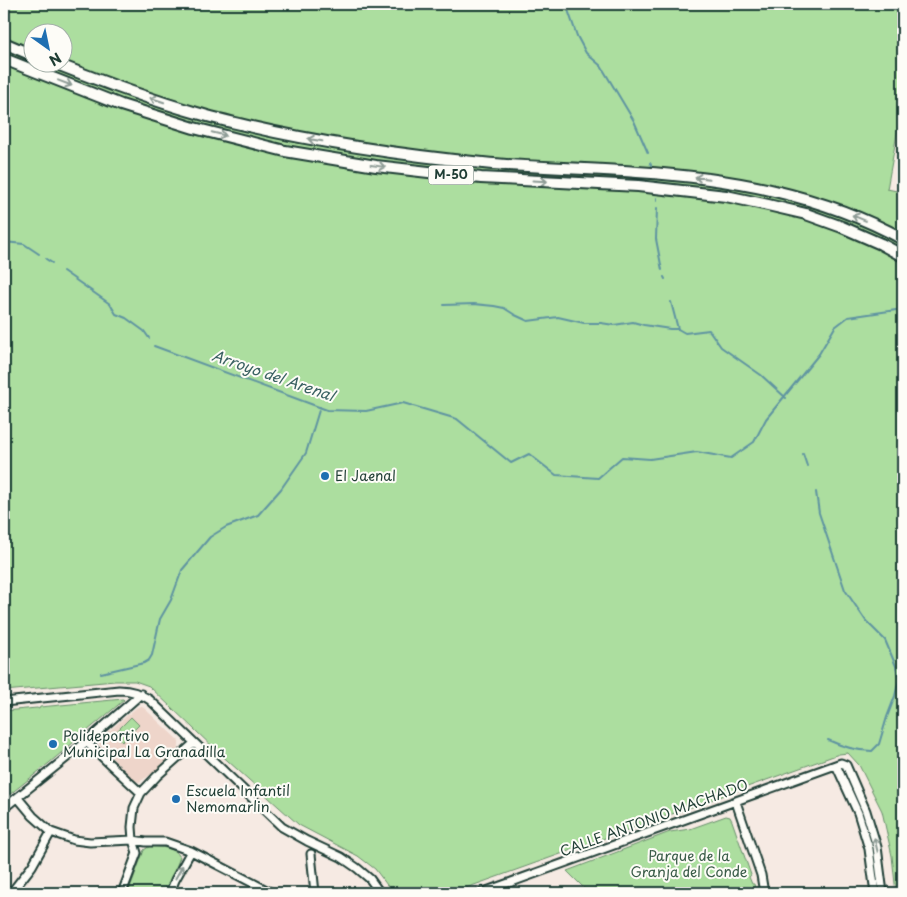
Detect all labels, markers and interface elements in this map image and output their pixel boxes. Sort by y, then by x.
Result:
north arrow [22,22,72,72]
text: N [45,47,66,71]
one-way arrow [57,79,72,89]
one-way arrow [150,95,166,105]
one-way arrow [211,130,227,140]
one-way arrow [307,134,323,144]
one-way arrow [370,162,386,172]
road number: M-50 [428,166,474,184]
one-way arrow [695,173,711,183]
one-way arrow [532,177,548,186]
one-way arrow [852,213,867,223]
water label: Arroyo del Arenal [209,343,340,407]
place label: El Jaenal [335,465,396,486]
marker: El Jaenal [319,470,331,482]
place label: Polideportivo Municipal La Granadilla [63,725,226,762]
marker: Polideportivo Municipal La Granadilla [47,738,59,750]
street label: CALLE ANTONIO MACHADO [557,774,751,861]
place label: Escuela Infantil Nemomarlin [186,780,290,817]
marker: Escuela Infantil Nemomarlin [170,793,182,805]
one-way arrow [871,838,880,854]
park label: Parque de la Granja del Conde [631,845,748,882]
one-way arrow [175,865,185,879]

